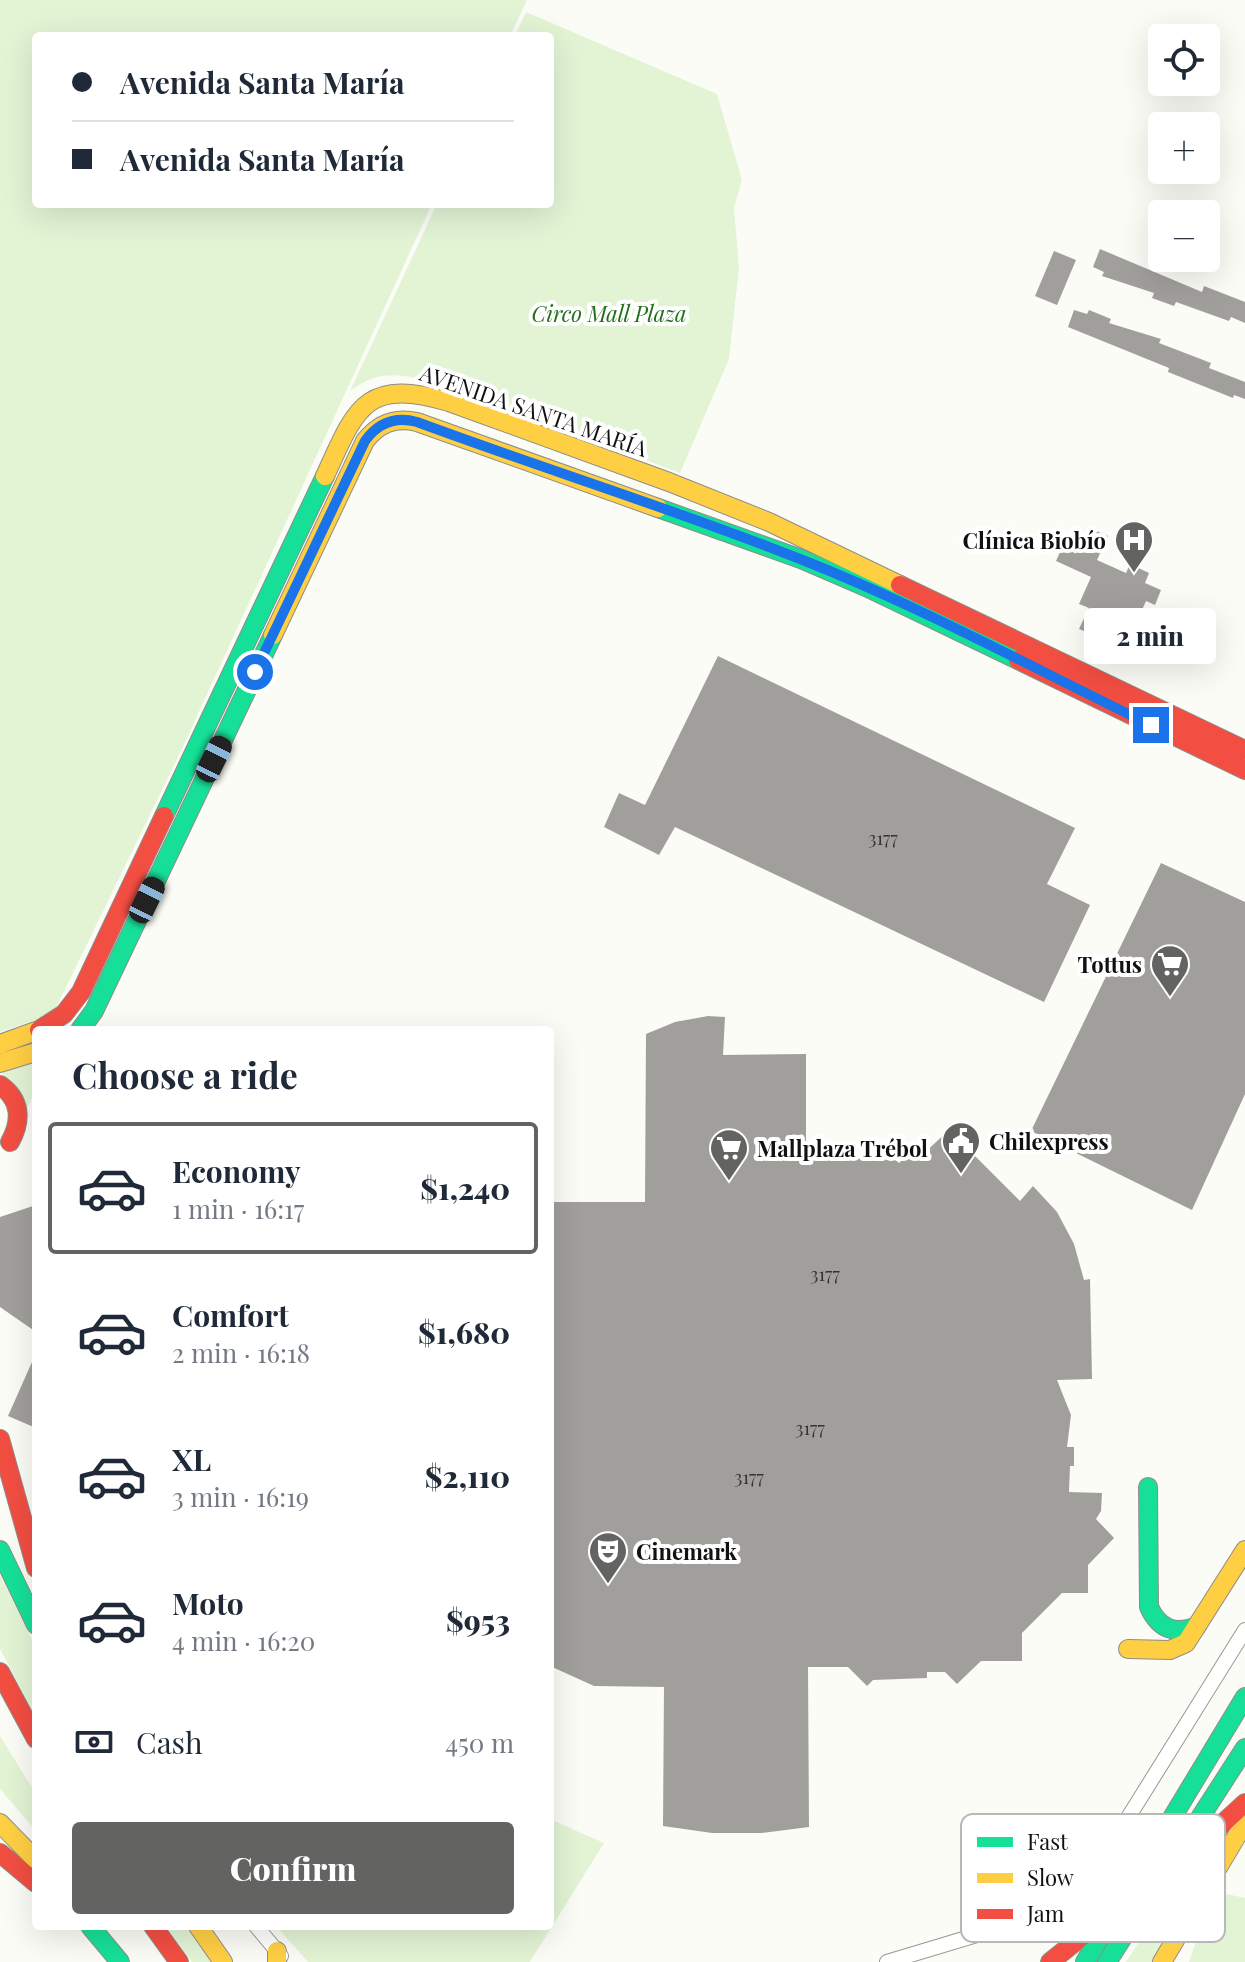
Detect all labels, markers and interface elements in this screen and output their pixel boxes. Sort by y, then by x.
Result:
map controls [1148,24,1220,272]
button: locate [1148,24,1220,96]
text: Avenida Santa María [120,62,405,102]
button: + [1148,112,1220,184]
text: Avenida Santa María [120,139,405,179]
button: − [1148,200,1220,272]
park label: Circo Mall Plaza [532,298,686,328]
street label: AVENIDA SANTA MARÍA [415,357,652,463]
hospital icon: Clínica Biobío [1113,519,1155,574]
place label: Clínica Biobío [963,525,1106,555]
callout: 2 min [1085,609,1217,665]
text: 2 min [1116,618,1184,653]
route start [237,654,273,690]
route end [1133,707,1169,743]
car [193,732,235,786]
house number: 3177 [868,826,898,850]
car [126,873,168,927]
supermarket icon: Tottus [1149,943,1191,998]
place label: Tottus [1077,949,1142,979]
text: Choose a ride [72,1050,298,1098]
public building icon: Chilexpress [940,1120,982,1175]
place label: Chilexpress [989,1126,1109,1156]
supermarket icon: Mallplaza Trébol [708,1127,750,1182]
place label: Mallplaza Trébol [757,1133,928,1163]
text: Economy [172,1151,301,1191]
icon: car [76,1152,148,1224]
text: $1,240 [420,1168,510,1208]
text: 1 min · 16:17 [172,1191,304,1226]
house number: 3177 [810,1262,840,1286]
text: Comfort [172,1295,289,1335]
icon: car [76,1296,148,1368]
text: $1,680 [418,1312,510,1352]
text: 2 min · 16:18 [172,1335,310,1370]
house number: 3177 [795,1416,825,1440]
text: XL [172,1439,211,1479]
icon: car [76,1440,148,1512]
text: $2,110 [425,1456,510,1496]
house number: 3177 [734,1465,764,1489]
text: 3 min · 16:19 [172,1479,309,1514]
theatre icon: Cinemark [587,1530,629,1585]
place label: Cinemark [636,1536,737,1566]
text: Moto [172,1583,244,1623]
icon: car [76,1584,148,1656]
text: $953 [446,1600,510,1640]
text: 4 min · 16:20 [172,1623,315,1658]
icon: cash [72,1720,116,1764]
text: Cash [136,1722,203,1762]
text: 450 m [445,1725,514,1760]
legend [961,1814,1225,1942]
button: Confirm [72,1822,514,1914]
text: Fast [1027,1826,1069,1856]
text: Slow [1027,1862,1074,1892]
text: Jam [1026,1898,1065,1928]

